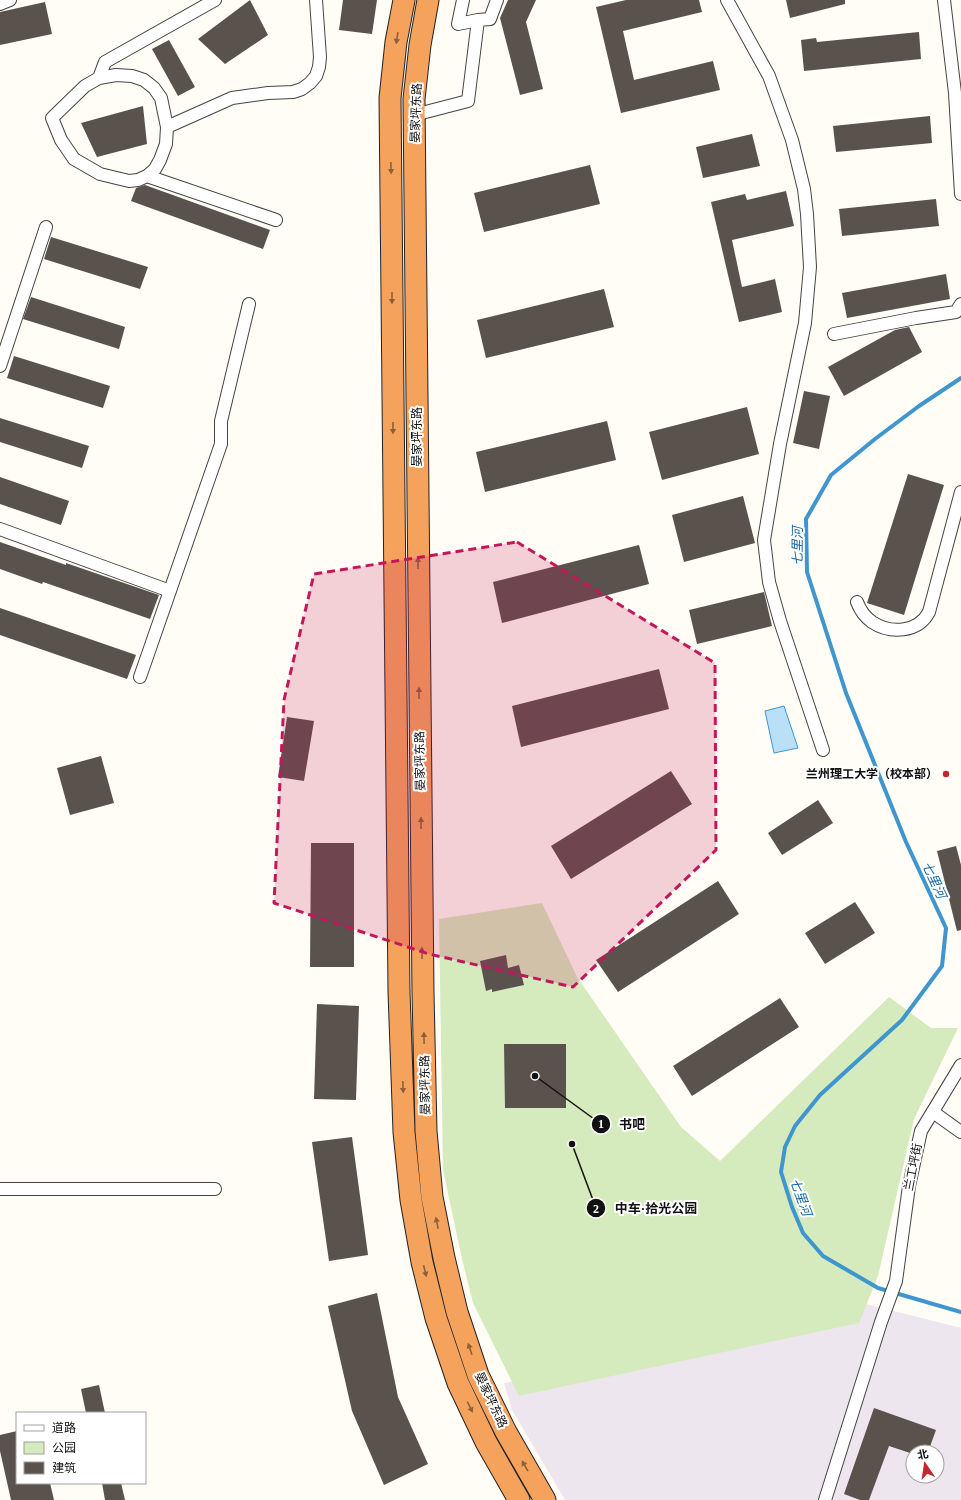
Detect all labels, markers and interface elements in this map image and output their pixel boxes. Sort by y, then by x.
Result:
one-way arrow [394,32,400,45]
street label: 晏家坪东路 [408,83,424,143]
one-way arrow [388,162,394,175]
one-way arrow [389,292,395,305]
street label: 晏家坪东路 [410,407,424,467]
one-way arrow [390,422,396,435]
water label: 七里河 [790,524,805,566]
one-way arrow [415,556,421,569]
one-way arrow [416,686,422,699]
street label: 晏家坪东路 [412,731,428,791]
place label: 兰州理工大学（校本部） [806,767,938,781]
marker: 兰州理工大学（校本部） [941,769,951,779]
one-way arrow [418,816,424,829]
water label: 七里河 [919,859,950,904]
one-way arrow [419,946,425,959]
one-way arrow [421,1031,427,1044]
street label: 晏家坪东路 [417,1055,433,1115]
one-way arrow [399,1081,406,1093]
callout: 书吧 [591,1112,653,1137]
text: 1 [598,1117,604,1131]
text: 书吧 [619,1117,645,1132]
street label: 兰工坪街 [902,1142,924,1192]
water label: 七里河 [787,1176,816,1221]
callout: 中车·拾光公园 [586,1196,705,1221]
text: 中车·拾光公园 [615,1201,697,1216]
text: 2 [593,1202,599,1216]
one-way arrow [434,1217,440,1229]
one-way arrow [422,1265,428,1277]
one-way arrow [466,1343,472,1355]
street label: 晏家坪东路 [472,1370,510,1430]
one-way arrow [466,1402,473,1413]
legend [16,1412,146,1484]
text: 道路 [52,1421,76,1435]
text: 公园 [52,1441,76,1455]
north arrow [905,1444,945,1484]
text: 北 [916,1447,929,1461]
one-way arrow [522,1460,529,1472]
text: 建筑 [52,1461,76,1475]

